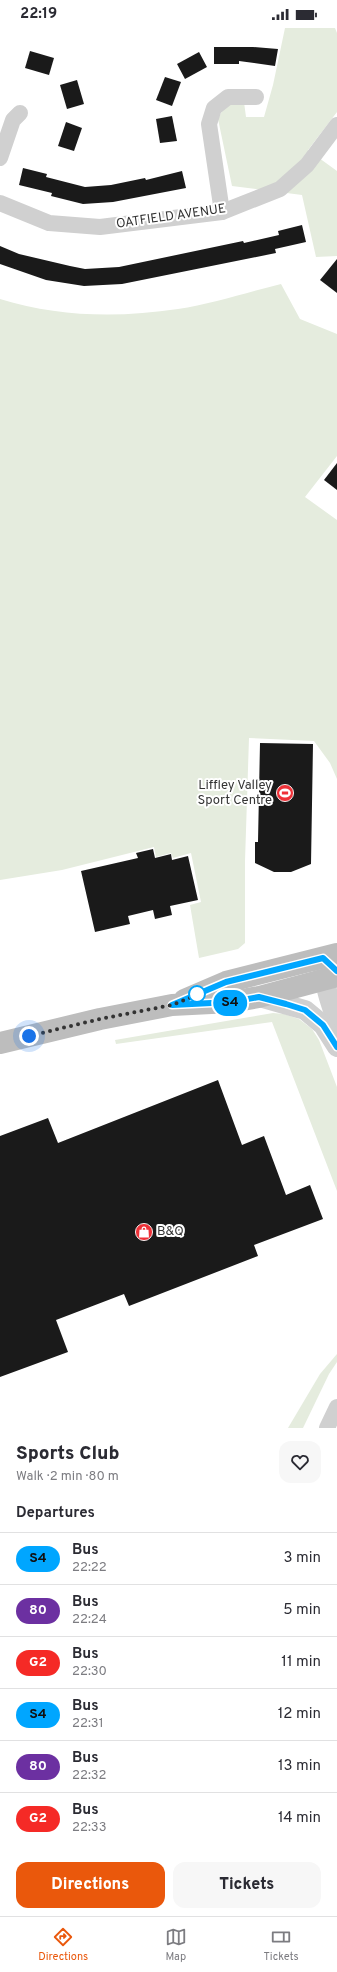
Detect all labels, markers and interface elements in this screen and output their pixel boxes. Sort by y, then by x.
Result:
text: 22:19 [20,5,57,24]
street label: OATFIELD AVENUE [115,201,227,233]
place label: Liffley Valley Sport Centre [197,778,272,809]
sports icon: Liffley Valley Sport Centre [275,783,295,803]
unlabelled marker [188,985,206,1003]
line badge: S4 [212,990,248,1016]
text: S4 [221,994,239,1011]
your location [19,1026,39,1046]
shop icon: B&Q [134,1222,154,1242]
place label: B&Q [157,1224,184,1240]
button: heart [279,1441,321,1483]
text: Sports Club [16,1442,120,1466]
text: Walk · 2 min · 80 m [16,1469,119,1485]
text: Departures [16,1504,95,1523]
text: Bus [72,1541,99,1560]
text: 3 min [283,1549,321,1568]
text: S4 [29,1550,47,1567]
text: 22:22 [72,1560,107,1576]
text: Bus [72,1593,99,1612]
text: 5 min [283,1601,321,1620]
text: 80 [29,1602,47,1619]
text: 22:24 [72,1612,107,1628]
text: Bus [72,1645,99,1664]
text: 11 min [281,1653,321,1672]
text: G2 [29,1654,47,1671]
text: 22:30 [72,1664,107,1680]
text: Bus [72,1697,99,1716]
text: 12 min [278,1705,321,1724]
text: S4 [29,1706,47,1723]
text: 22:31 [72,1716,104,1732]
text: Bus [72,1749,99,1768]
text: 13 min [278,1757,321,1776]
text: 80 [29,1758,47,1775]
text: 22:32 [72,1768,106,1784]
text: Bus [72,1801,99,1820]
text: 14 min [278,1809,321,1828]
text: G2 [29,1810,47,1827]
text: 22:33 [72,1820,107,1836]
button: Directions [16,1862,165,1908]
button: Tickets [173,1862,321,1908]
tab: Directions [38,1926,88,1964]
tab: Map [165,1926,187,1964]
tab: Tickets [263,1926,299,1964]

